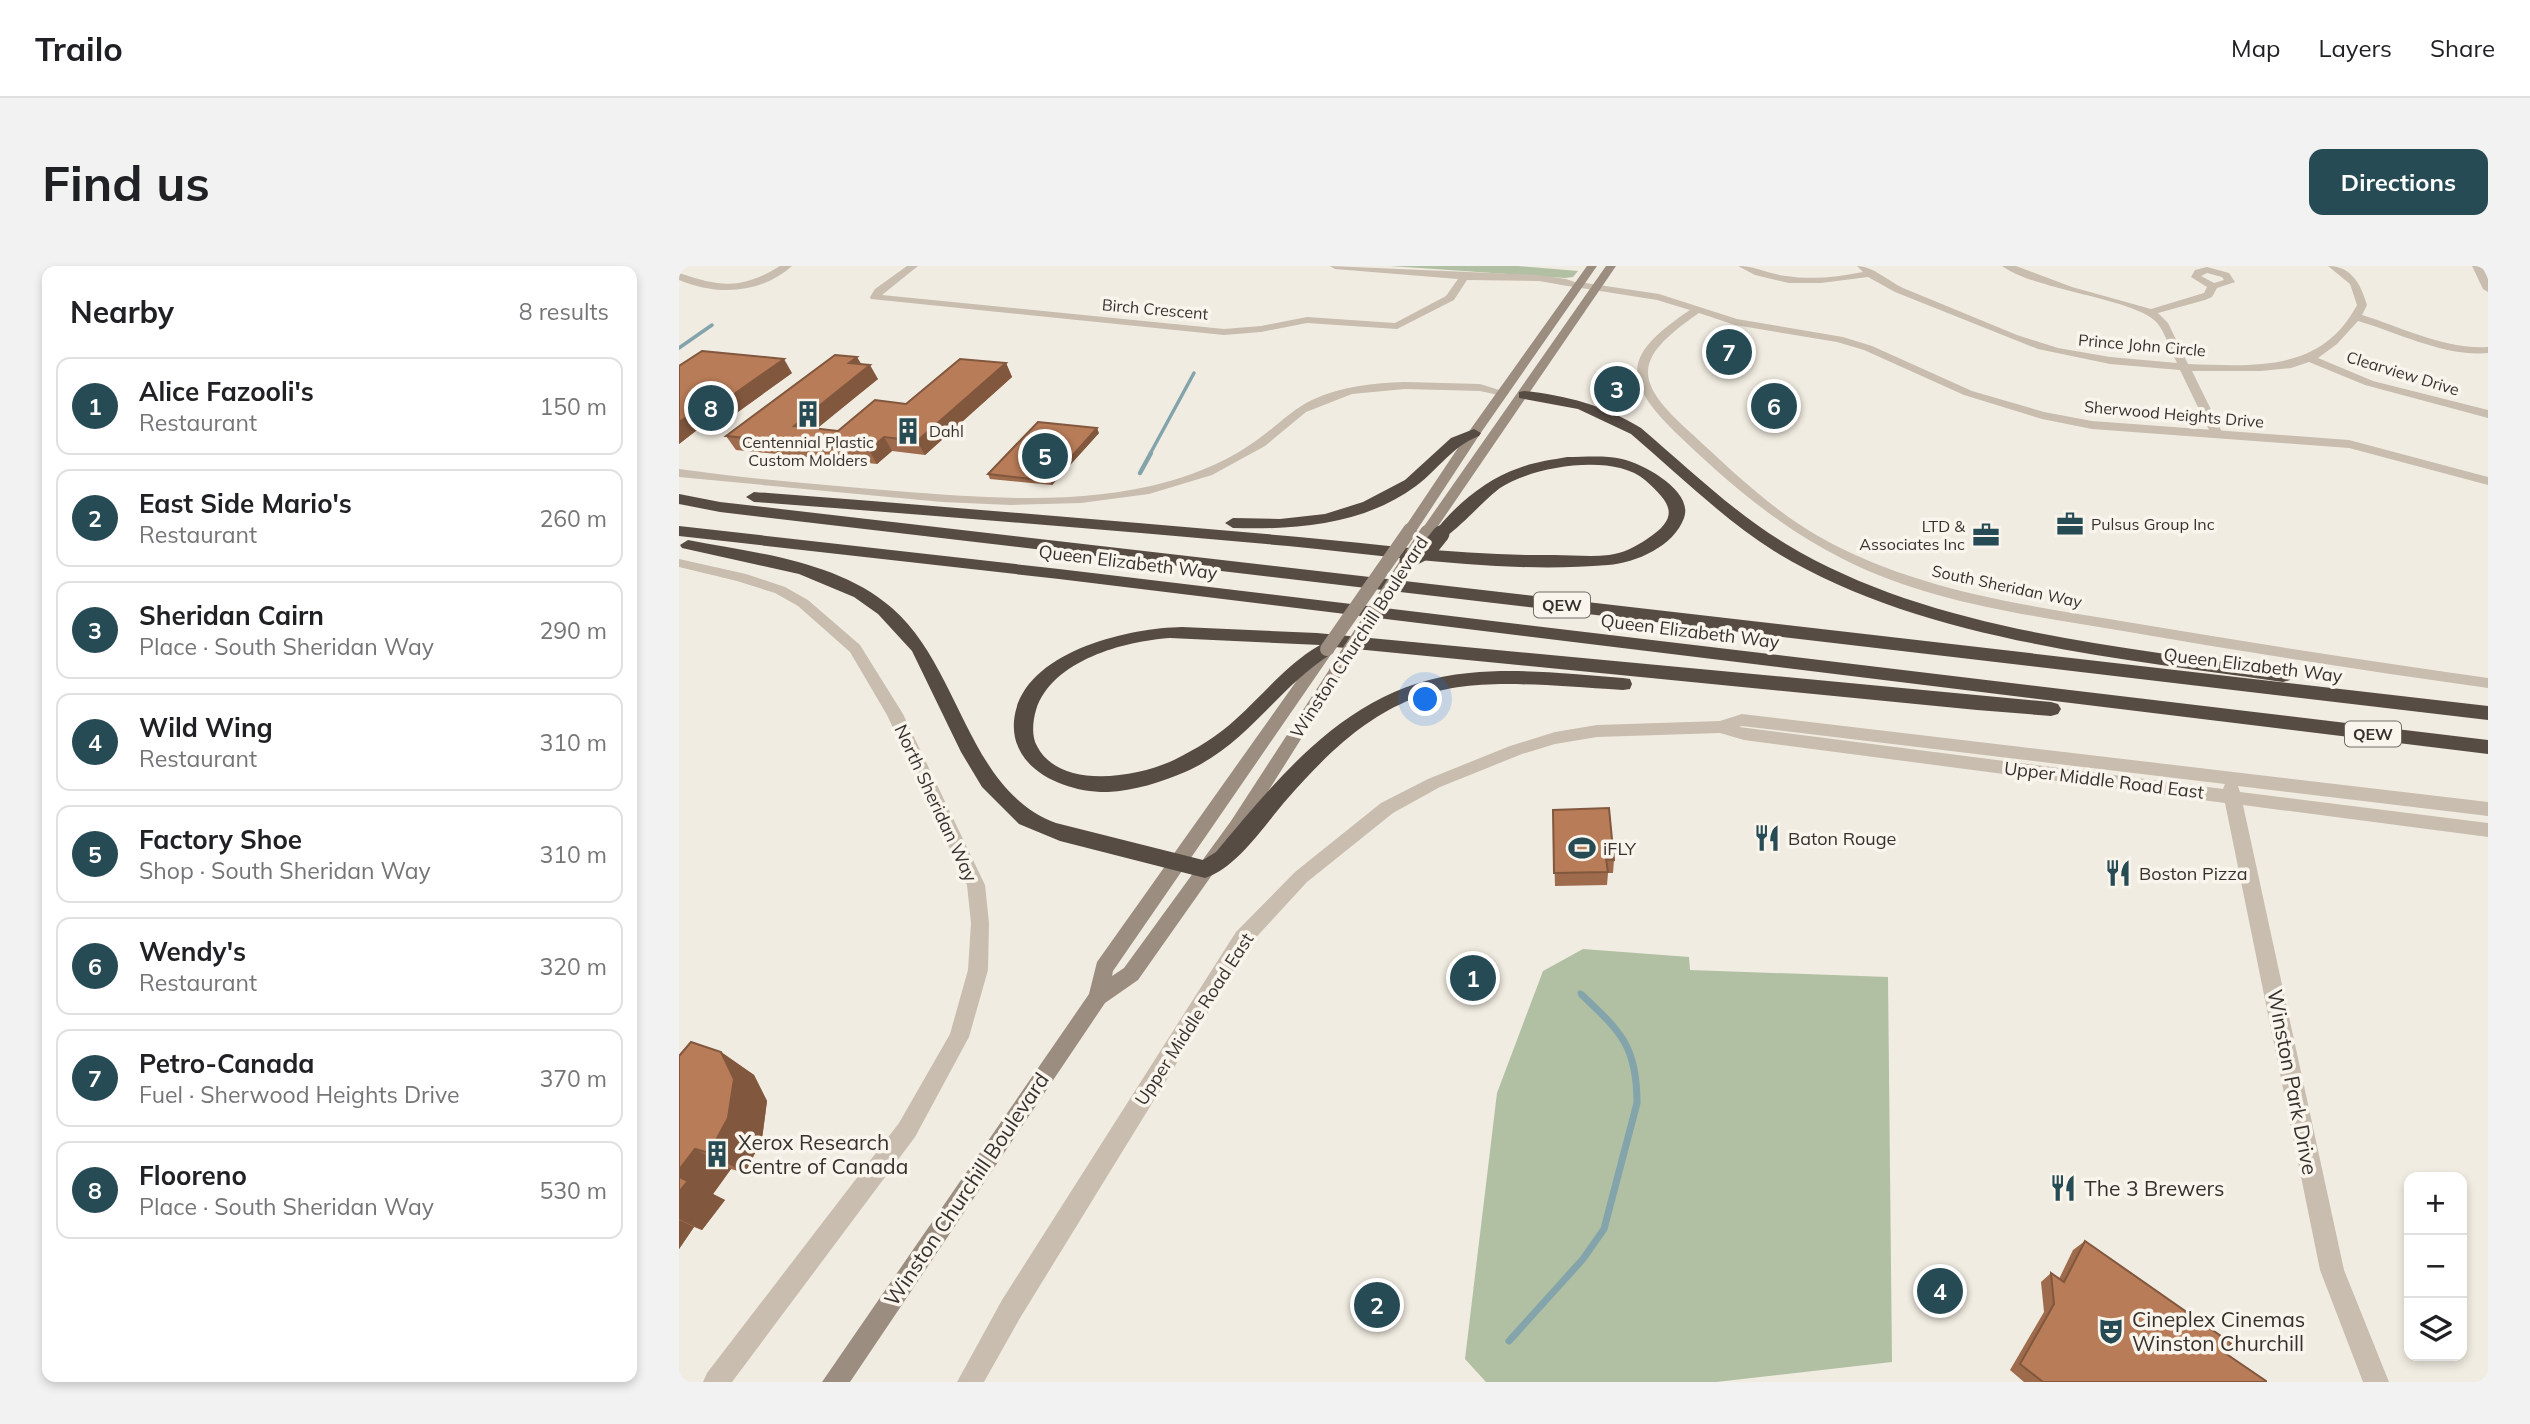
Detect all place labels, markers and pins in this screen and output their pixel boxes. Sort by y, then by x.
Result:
pin: 7 [1706,326,1752,378]
pin: 3 [1594,363,1640,415]
pin: 6 [1751,380,1797,432]
pin: 8 [688,382,734,434]
building icon: Centennial Plastic Custom Molders [793,399,823,429]
building icon: Dahl [893,416,923,446]
place label: Dahl [929,421,964,441]
pin: 5 [1022,430,1068,482]
place label: Centennial Plastic Custom Molders [742,432,874,470]
office icon: Pulsus Group Inc [2055,509,2085,539]
place label: Pulsus Group Inc [2091,514,2215,534]
place label: LTD & Associates Inc [1859,516,1965,554]
office icon: LTD & Associates Inc [1971,520,2001,550]
restaurant icon: Baton Rouge [1752,823,1782,853]
place label: Baton Rouge [1788,827,1896,850]
sports icon: iFLY [1567,833,1597,863]
place label: iFLY [1603,837,1637,860]
restaurant icon: Boston Pizza [2103,858,2133,888]
place label: Boston Pizza [2139,862,2248,885]
pin: 1 [1450,952,1496,1004]
place label: Xerox Research Centre of Canada [738,1129,908,1179]
building icon: Xerox Research Centre of Canada [702,1139,732,1169]
restaurant icon: The 3 Brewers [2048,1173,2078,1203]
place label: The 3 Brewers [2084,1175,2225,1201]
pin: 4 [1917,1265,1963,1317]
pin: 2 [1354,1279,1400,1331]
place label: Cineplex Cinemas Winston Churchill [2132,1306,2305,1356]
theatre icon: Cineplex Cinemas Winston Churchill [2096,1316,2126,1346]

